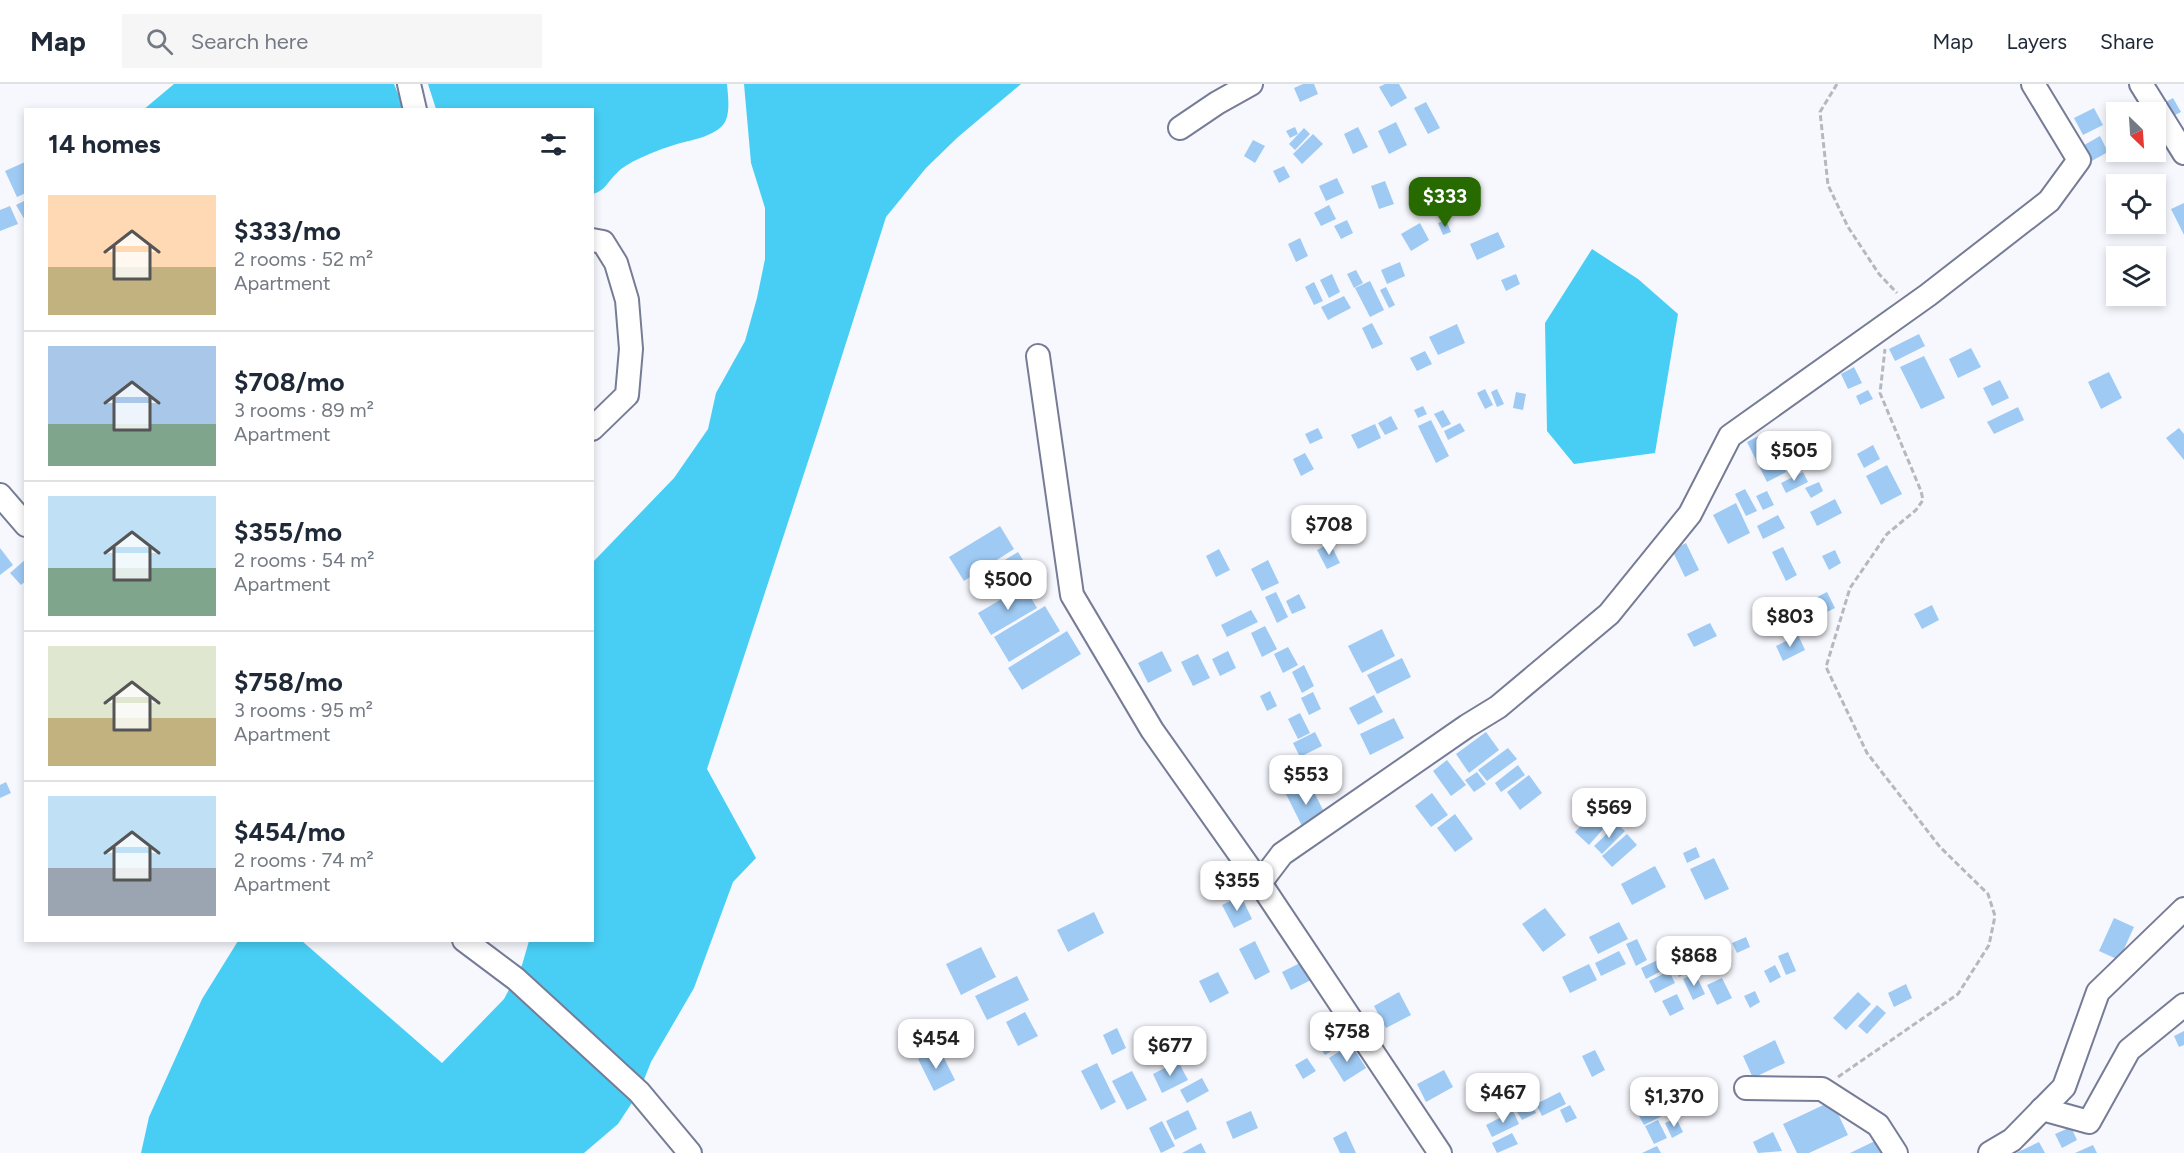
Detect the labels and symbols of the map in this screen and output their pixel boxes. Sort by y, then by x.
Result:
north arrow [2106,102,2166,162]
pin: $333 [1409,177,1481,228]
pin: $505 [1758,431,1830,482]
pin: $708 [1293,505,1365,556]
pin: $500 [972,560,1044,611]
pin: $803 [1754,597,1826,648]
pin: $553 [1270,755,1342,806]
pin: $569 [1573,788,1645,839]
pin: $355 [1201,861,1273,912]
pin: $868 [1658,936,1730,987]
pin: $758 [1311,1012,1383,1063]
pin: $454 [900,1019,972,1070]
pin: $677 [1134,1026,1206,1077]
pin: $467 [1467,1073,1539,1124]
pin: $1,370 [1625,1077,1723,1128]

